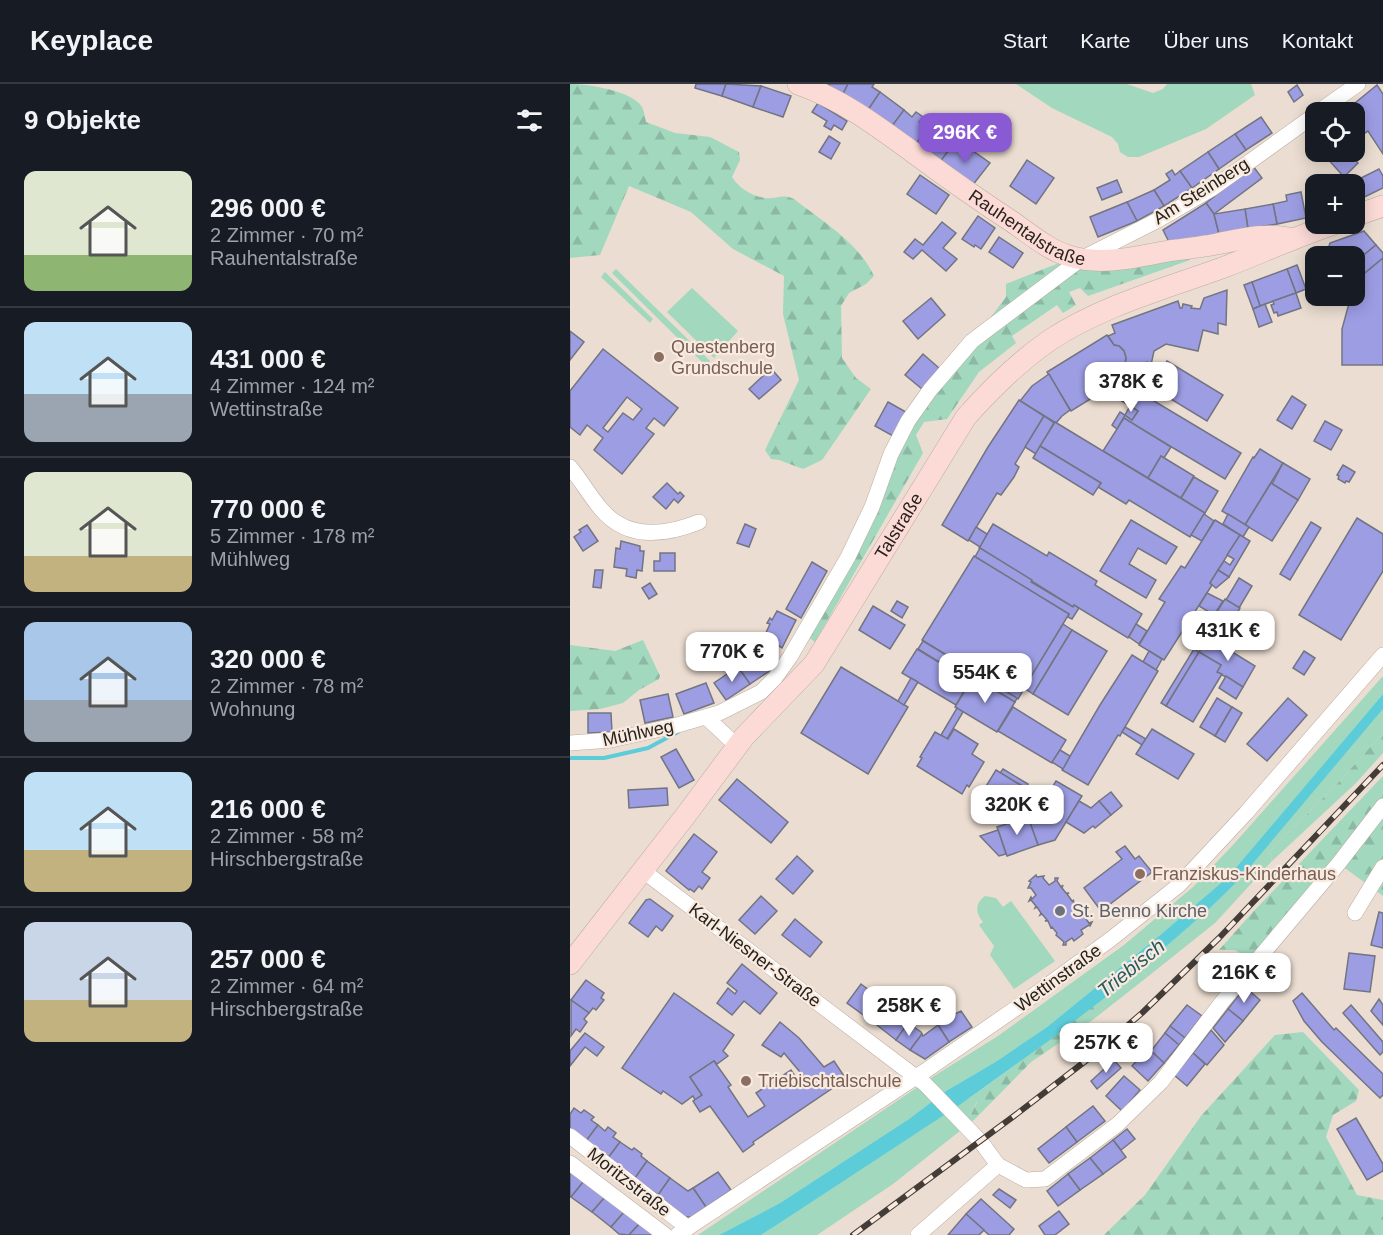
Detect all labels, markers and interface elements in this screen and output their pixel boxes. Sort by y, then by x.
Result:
text: Keyplace [30,25,153,56]
text: Start [1003,29,1047,52]
text: Karte [1080,29,1131,52]
text: Über uns [1164,29,1249,52]
text: Kontakt [1282,29,1353,52]
map controls [1305,102,1365,306]
button: locate [1305,102,1365,162]
icon: filters [513,104,546,137]
text: 9 Objekte [24,105,141,135]
pin: 296K € [916,113,1014,164]
text: 296K € [933,121,997,143]
street label: Am Steinberg [1149,154,1253,228]
button: + [1305,174,1365,234]
street label: Rauhentalstraße [965,186,1087,269]
text: 296 000 € [210,193,326,223]
icon: home [72,195,144,267]
text: 2 Zimmer · 70 m² [210,224,363,246]
button: − [1305,246,1365,306]
text: Rauhentalstraße [210,247,358,269]
place label: Questenberg Grundschule [671,337,775,378]
text: 431 000 € [210,344,326,374]
icon: home [72,346,144,418]
marker: Questenberg Grundschule [652,350,666,364]
pin: 378K € [1082,362,1180,413]
text: 378K € [1099,370,1163,392]
text: 4 Zimmer · 124 m² [210,375,374,397]
text: Wettinstraße [210,398,323,420]
street label: Talstraße [871,489,927,563]
text: 770 000 € [210,494,326,524]
icon: home [72,496,144,568]
text: 5 Zimmer · 178 m² [210,525,374,547]
text: Mühlweg [210,548,290,570]
pin: 431K € [1179,611,1277,662]
text: 431K € [1196,619,1260,641]
pin: 770K € [683,632,781,683]
text: 770K € [700,640,764,662]
text: 320 000 € [210,644,326,674]
icon: home [72,646,144,718]
pin: 554K € [936,653,1034,704]
text: 554K € [953,661,1017,683]
text: 2 Zimmer · 78 m² [210,675,363,697]
text: Wohnung [210,698,295,720]
street label: Mühlweg [601,716,675,750]
pin: 320K € [968,785,1066,836]
text: 320K € [985,793,1049,815]
text: 216 000 € [210,794,326,824]
icon: home [72,796,144,868]
text: 2 Zimmer · 58 m² [210,825,363,847]
text: Hirschbergstraße [210,848,363,870]
place label: Franziskus-Kinderhaus [1152,864,1336,884]
marker: Franziskus-Kinderhaus [1133,867,1147,881]
street label: Karl-Niesner-Straße [685,899,825,1011]
place label: St. Benno Kirche [1072,901,1207,921]
marker: St. Benno Kirche [1053,904,1067,918]
water label: Triebisch [1093,934,1169,1002]
street label: Wettinstraße [1011,940,1105,1016]
text: 257 000 € [210,944,326,974]
icon: home [72,946,144,1018]
pin: 216K € [1195,953,1293,1004]
text: 216K € [1212,961,1276,983]
text: 2 Zimmer · 64 m² [210,975,363,997]
pin: 258K € [860,986,958,1037]
text: 258K € [877,994,941,1016]
text: Hirschbergstraße [210,998,363,1020]
pin: 257K € [1057,1023,1155,1074]
text: 257K € [1074,1031,1138,1053]
place label: Triebischtalschule [758,1071,901,1091]
marker: Triebischtalschule [739,1074,753,1088]
street label: Moritzstraße [583,1143,675,1221]

